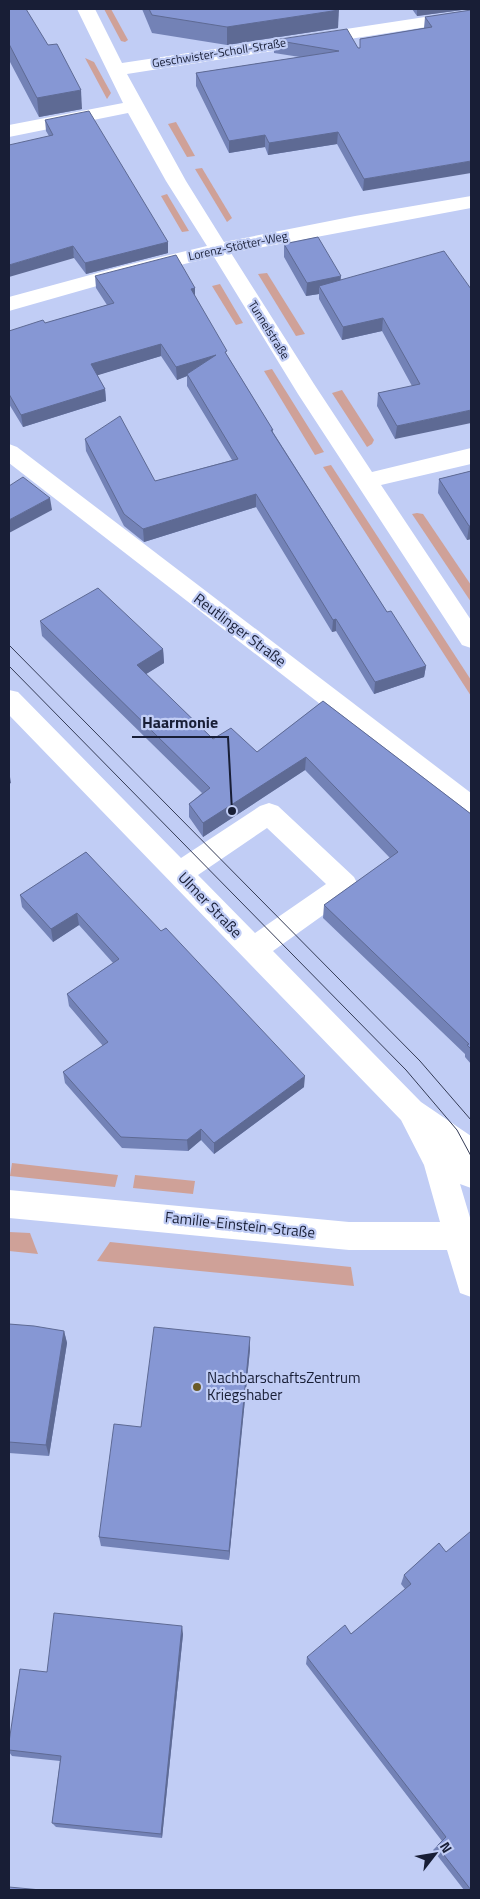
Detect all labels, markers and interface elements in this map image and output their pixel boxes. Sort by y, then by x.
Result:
street label: Geschwister-Scholl-Straße [151,33,287,72]
street label: Lorenz-Stötter-Weg [186,226,289,265]
street label: Tunnelstraße [244,297,295,363]
street label: Reutlinger Straße [189,587,291,672]
callout: Haarmonie [132,706,228,737]
text: Haarmonie [142,710,218,734]
street label: Ulmer Straße [173,866,248,943]
street label: Familie-Einstein-Straße [164,1205,316,1244]
place label: NachbarschaftsZentrum Kriegshaber [207,1366,361,1406]
marker: NachbarschaftsZentrum Kriegshaber [191,1381,203,1393]
north arrow [410,1829,460,1879]
text: N [435,1837,458,1857]

